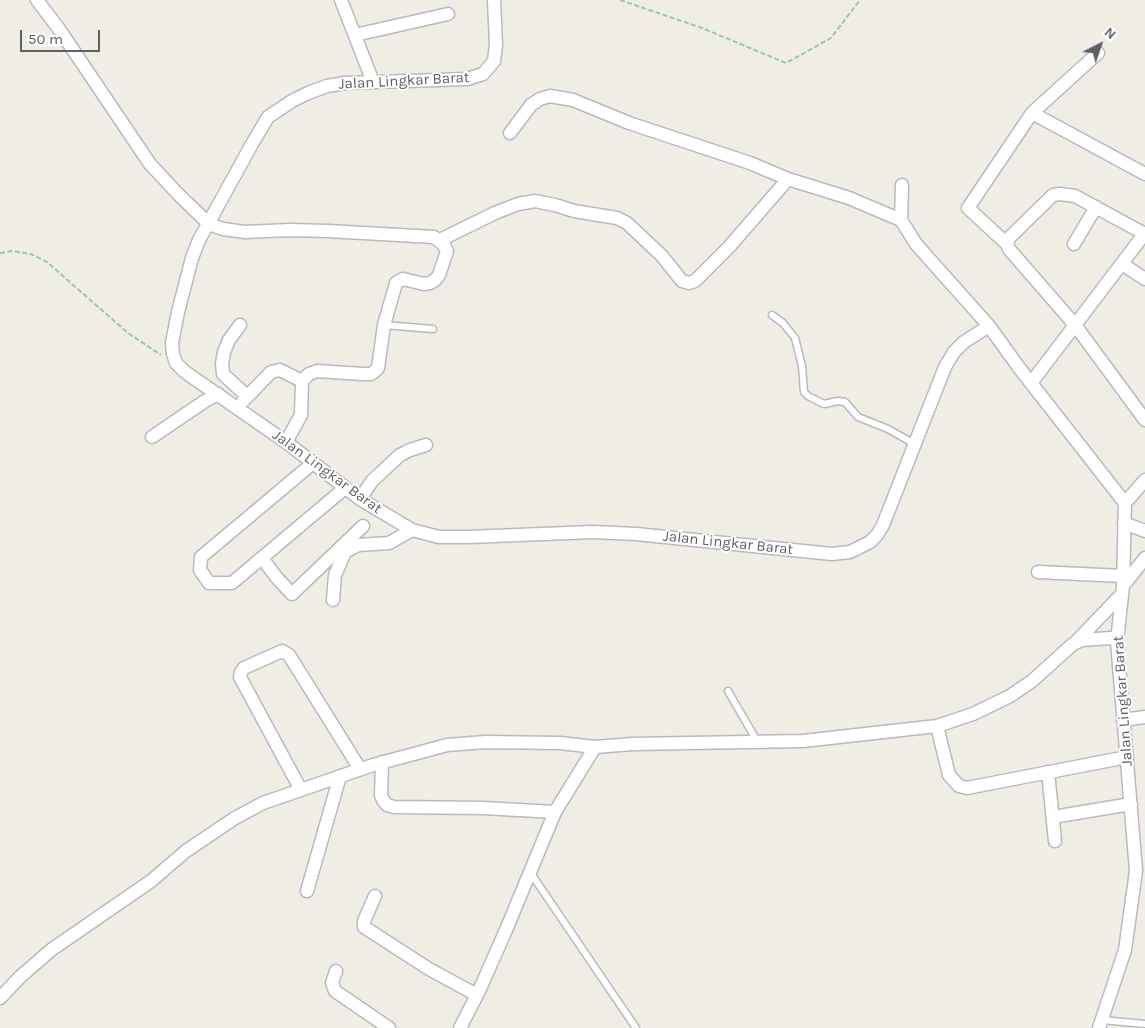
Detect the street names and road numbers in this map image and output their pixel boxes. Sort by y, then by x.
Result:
street label: Jalan Lingkar Barat [338,69,470,93]
street label: Jalan Lingkar Barat [269,426,385,518]
street label: Jalan Lingkar Barat [662,527,794,559]
street label: Jalan Lingkar Barat [1109,635,1137,767]

